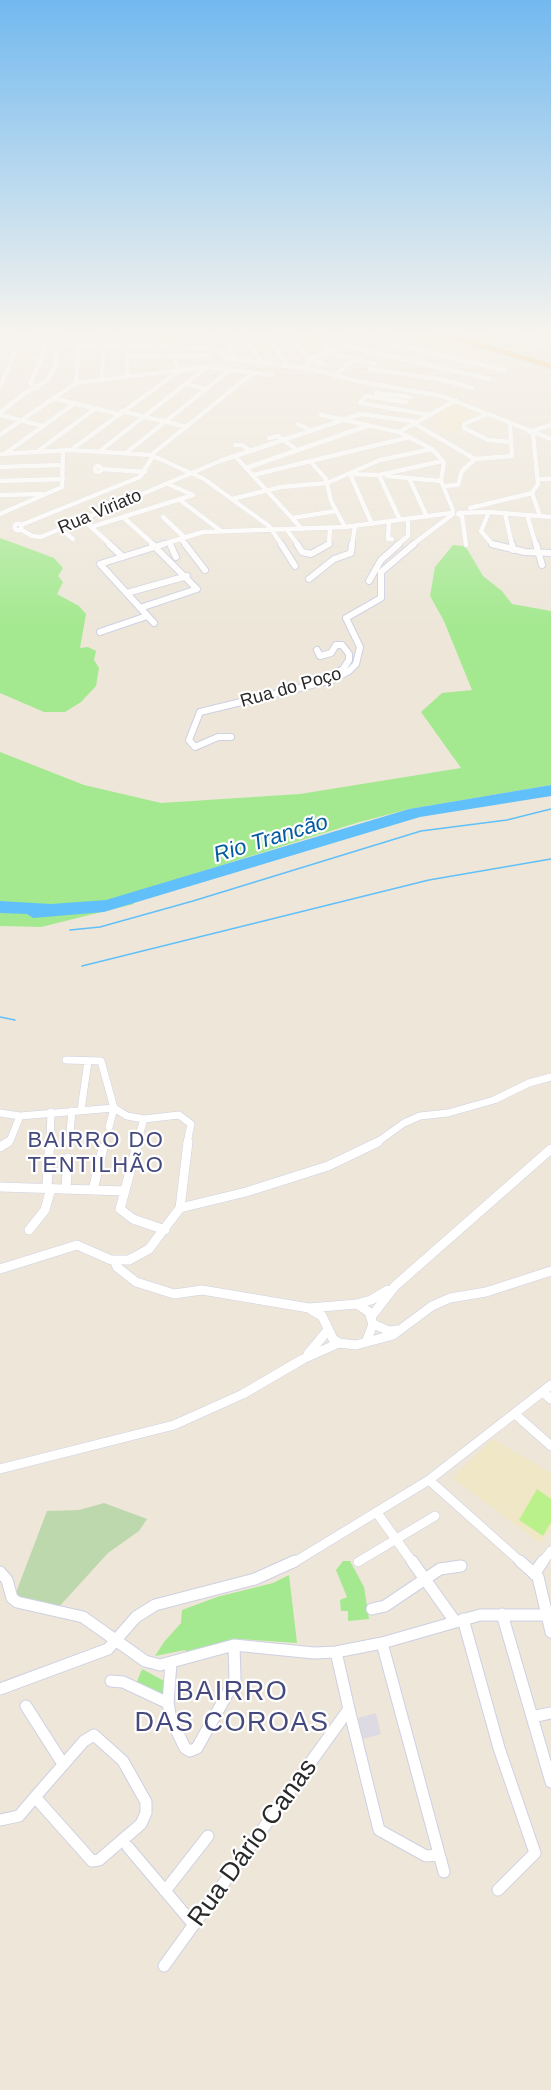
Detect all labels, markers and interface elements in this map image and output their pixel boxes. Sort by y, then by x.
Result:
street label: Rua Viriato [55,485,145,539]
street label: Rua do Poço [238,663,344,713]
water label: Rio Trancão [211,809,331,869]
district label: BAIRRO DO TENTILHÃO [28,1128,164,1180]
district label: BAIRRO DAS COROAS [134,1677,330,1740]
street label: Rua Dário Canas [182,1753,324,1933]

